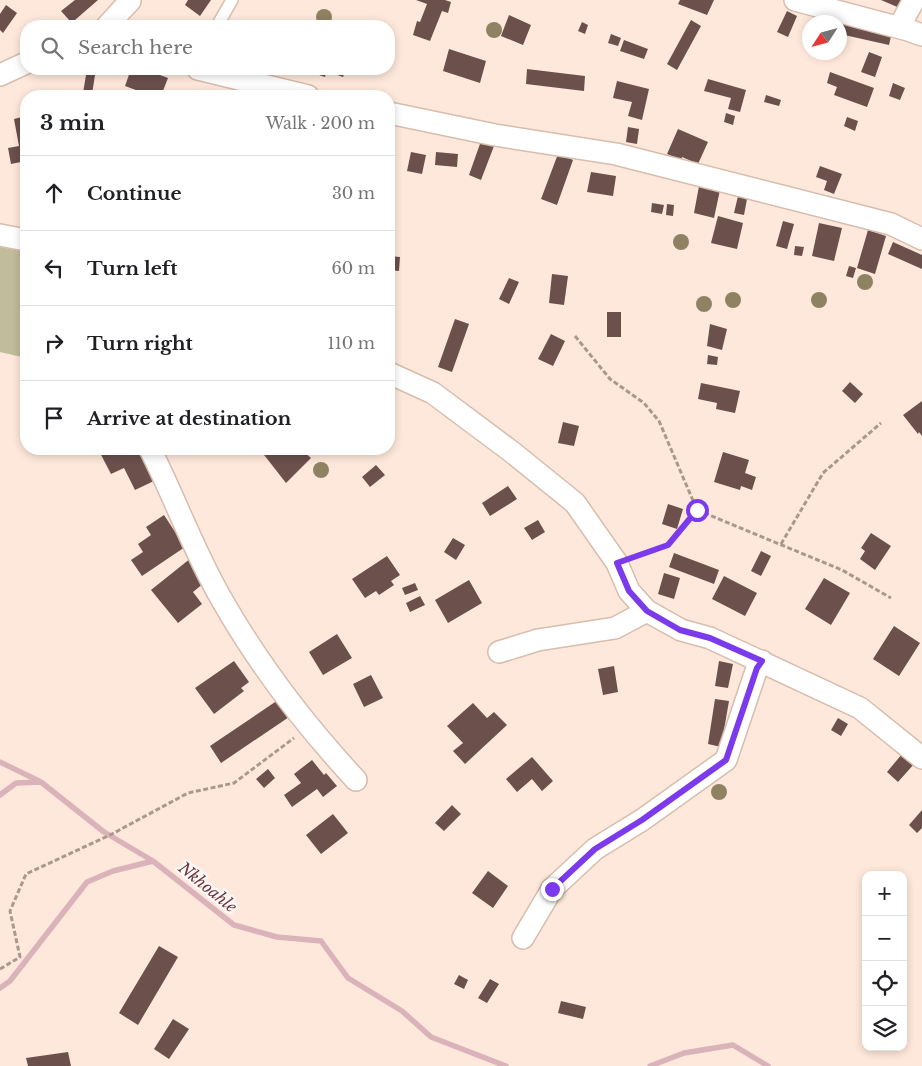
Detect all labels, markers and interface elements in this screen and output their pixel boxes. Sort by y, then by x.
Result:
north arrow [802,15,847,60]
search box [20,20,395,75]
icon: search [38,34,66,62]
text: Search here [78,36,193,59]
text: 3 min [40,110,105,136]
text: Walk · 200 m [266,113,375,133]
icon: ahead [40,179,68,207]
text: Continue [87,182,182,205]
text: 30 m [332,183,375,203]
icon: left [40,254,68,282]
text: Turn left [87,257,178,280]
text: 60 m [332,258,375,278]
icon: right [40,329,68,357]
text: Turn right [87,332,193,355]
text: 110 m [328,333,375,353]
icon: arrive [40,404,68,432]
text: Arrive at destination [87,407,291,430]
route start [686,499,709,522]
water label: Nkhoahle [174,857,242,917]
map controls [862,871,907,1051]
button: + [862,871,907,916]
route end [541,878,564,901]
button: − [862,916,907,961]
button: locate [862,961,907,1006]
button: layers [862,1006,907,1051]

